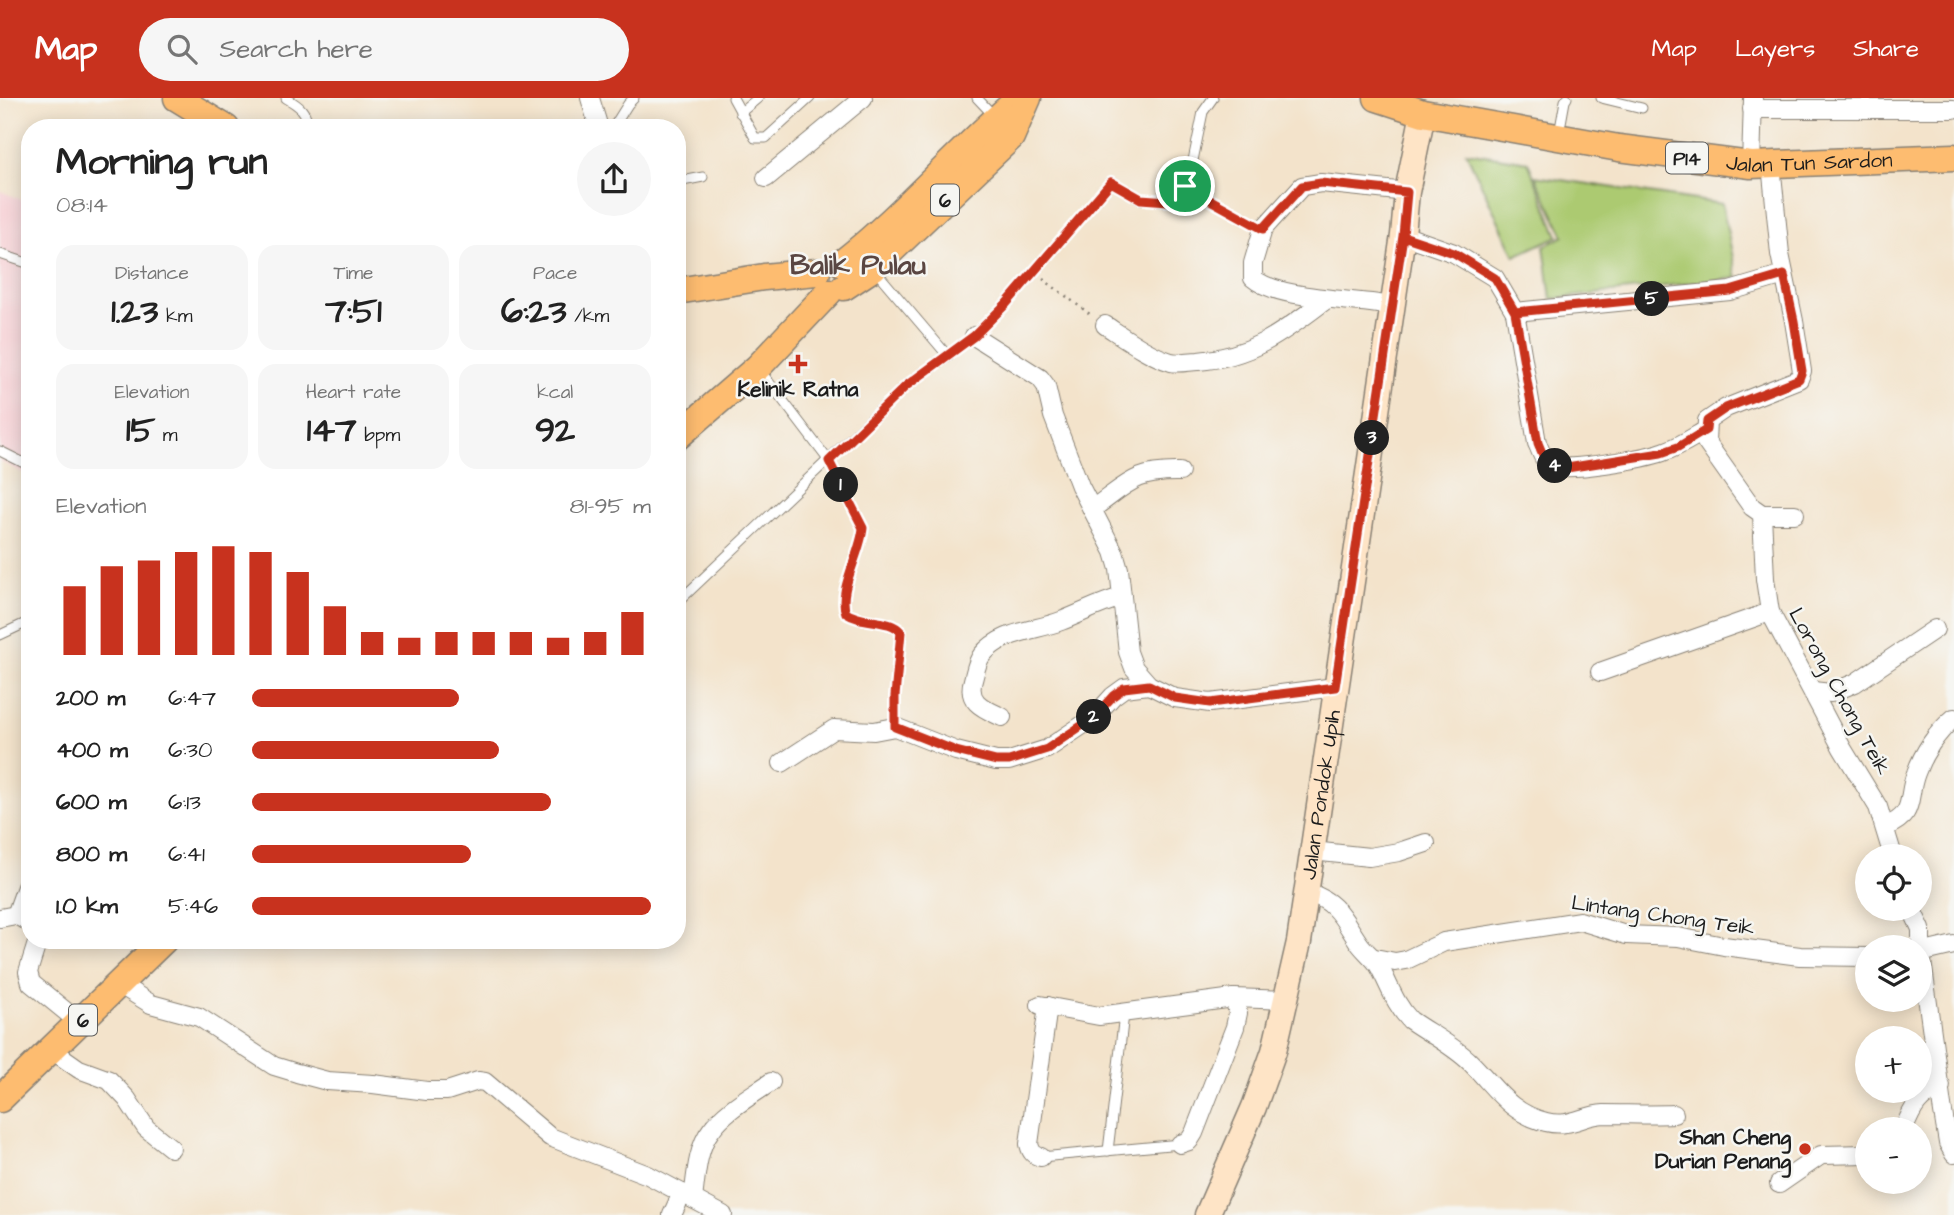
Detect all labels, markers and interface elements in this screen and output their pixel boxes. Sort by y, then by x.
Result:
search box [139,18,629,81]
text: Map [35,26,97,72]
icon: search [163,30,201,68]
text: Search here [219,31,373,67]
text: Map [1652,32,1697,66]
text: Layers [1735,32,1815,66]
text: Share [1853,32,1919,66]
text: Morning run [56,137,268,189]
button: share [577,142,651,216]
road number: P14 [1666,142,1708,174]
street label: Jalan Tun Sardon [1725,145,1893,180]
pin [1155,156,1215,216]
icon: arrive [1166,167,1204,205]
road number: 6 [931,184,959,216]
text: 08:14 [56,189,108,221]
district label: Balik Pulau [790,246,926,285]
text: Distance [115,260,189,287]
text: Time [334,260,373,287]
text: Pace [533,260,577,287]
pin: 5 [1634,282,1670,316]
text: 5 [1645,285,1658,312]
text: 1.23 [111,287,158,336]
text: 7:51 [325,287,382,336]
text: 6:23 [501,287,567,336]
text: km [158,303,192,330]
text: /km [567,303,609,330]
marker: Kelinik Ratna [788,354,808,374]
place label: Kelinik Ratna [738,375,859,404]
text: Elevation [114,379,189,406]
text: Heart rate [306,379,401,406]
text: kcal [537,379,573,406]
text: 15 [126,406,155,455]
text: 147 [307,406,357,455]
text: 92 [535,406,575,455]
pin: 3 [1354,420,1390,456]
text: m [155,422,178,449]
text: bpm [357,422,400,449]
text: 3 [1367,424,1376,451]
pin: 4 [1538,448,1572,484]
text: 4 [1548,452,1561,479]
pin: 1 [824,468,858,502]
text: 1 [839,471,842,498]
text: Elevation [56,490,147,522]
text: 81–95 m [570,490,651,522]
street label: Lorong Chong Teik [1780,603,1898,781]
text: 200 m [56,682,125,714]
text: 6:47 [168,682,216,714]
pin: 2 [1076,700,1112,734]
text: 2 [1088,703,1099,730]
street label: Jalan Pondok Upih [1294,707,1348,882]
text: 400 m [56,734,128,766]
text: 6:30 [168,734,212,766]
text: 600 m [56,786,127,818]
text: 6:13 [168,786,201,818]
text: 800 m [56,838,127,870]
text: 6:41 [168,838,205,870]
map controls [1855,844,1932,1194]
button: locate [1855,844,1932,921]
street label: Lintang Chong Teik [1569,888,1756,945]
text: 1.0 km [56,890,118,922]
text: 5:46 [168,890,218,922]
button: layers [1855,935,1932,1012]
road number: 6 [69,1004,97,1036]
button: + [1855,1026,1932,1103]
button: − [1855,1117,1932,1194]
place label: Shan Cheng Durian Penang [1655,1123,1791,1178]
marker: Shan Cheng Durian Penang [1797,1141,1813,1157]

